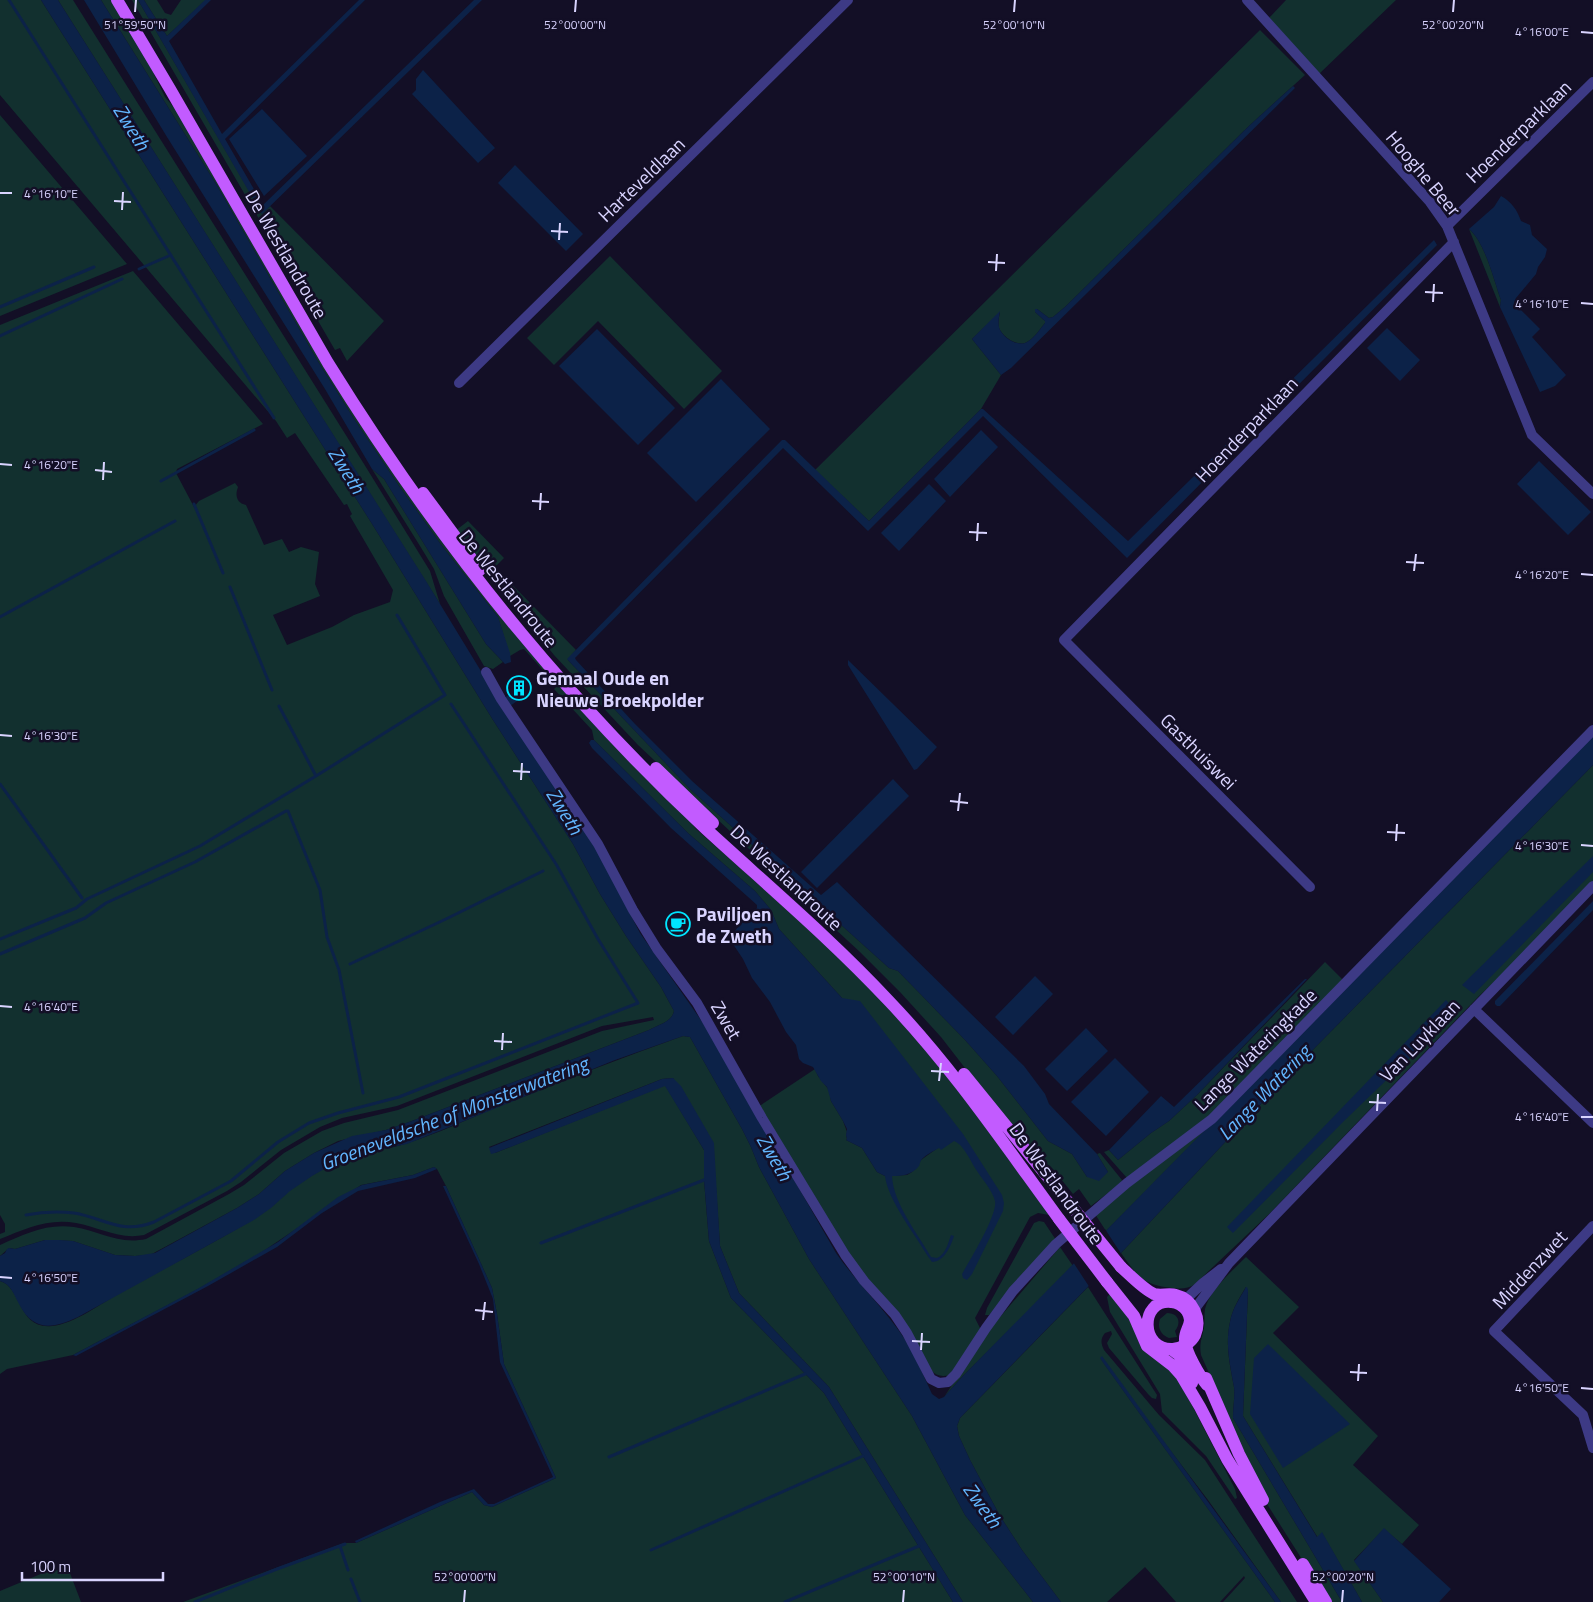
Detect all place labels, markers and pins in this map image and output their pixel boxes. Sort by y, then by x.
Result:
place label: Gemaal Oude en Nieuwe Broekpolder [536,663,704,714]
building icon: Gemaal Oude en Nieuwe Broekpolder [506,675,532,701]
place label: Paviljoen de Zweth [696,899,772,950]
cafe icon: Paviljoen de Zweth [665,911,691,937]

